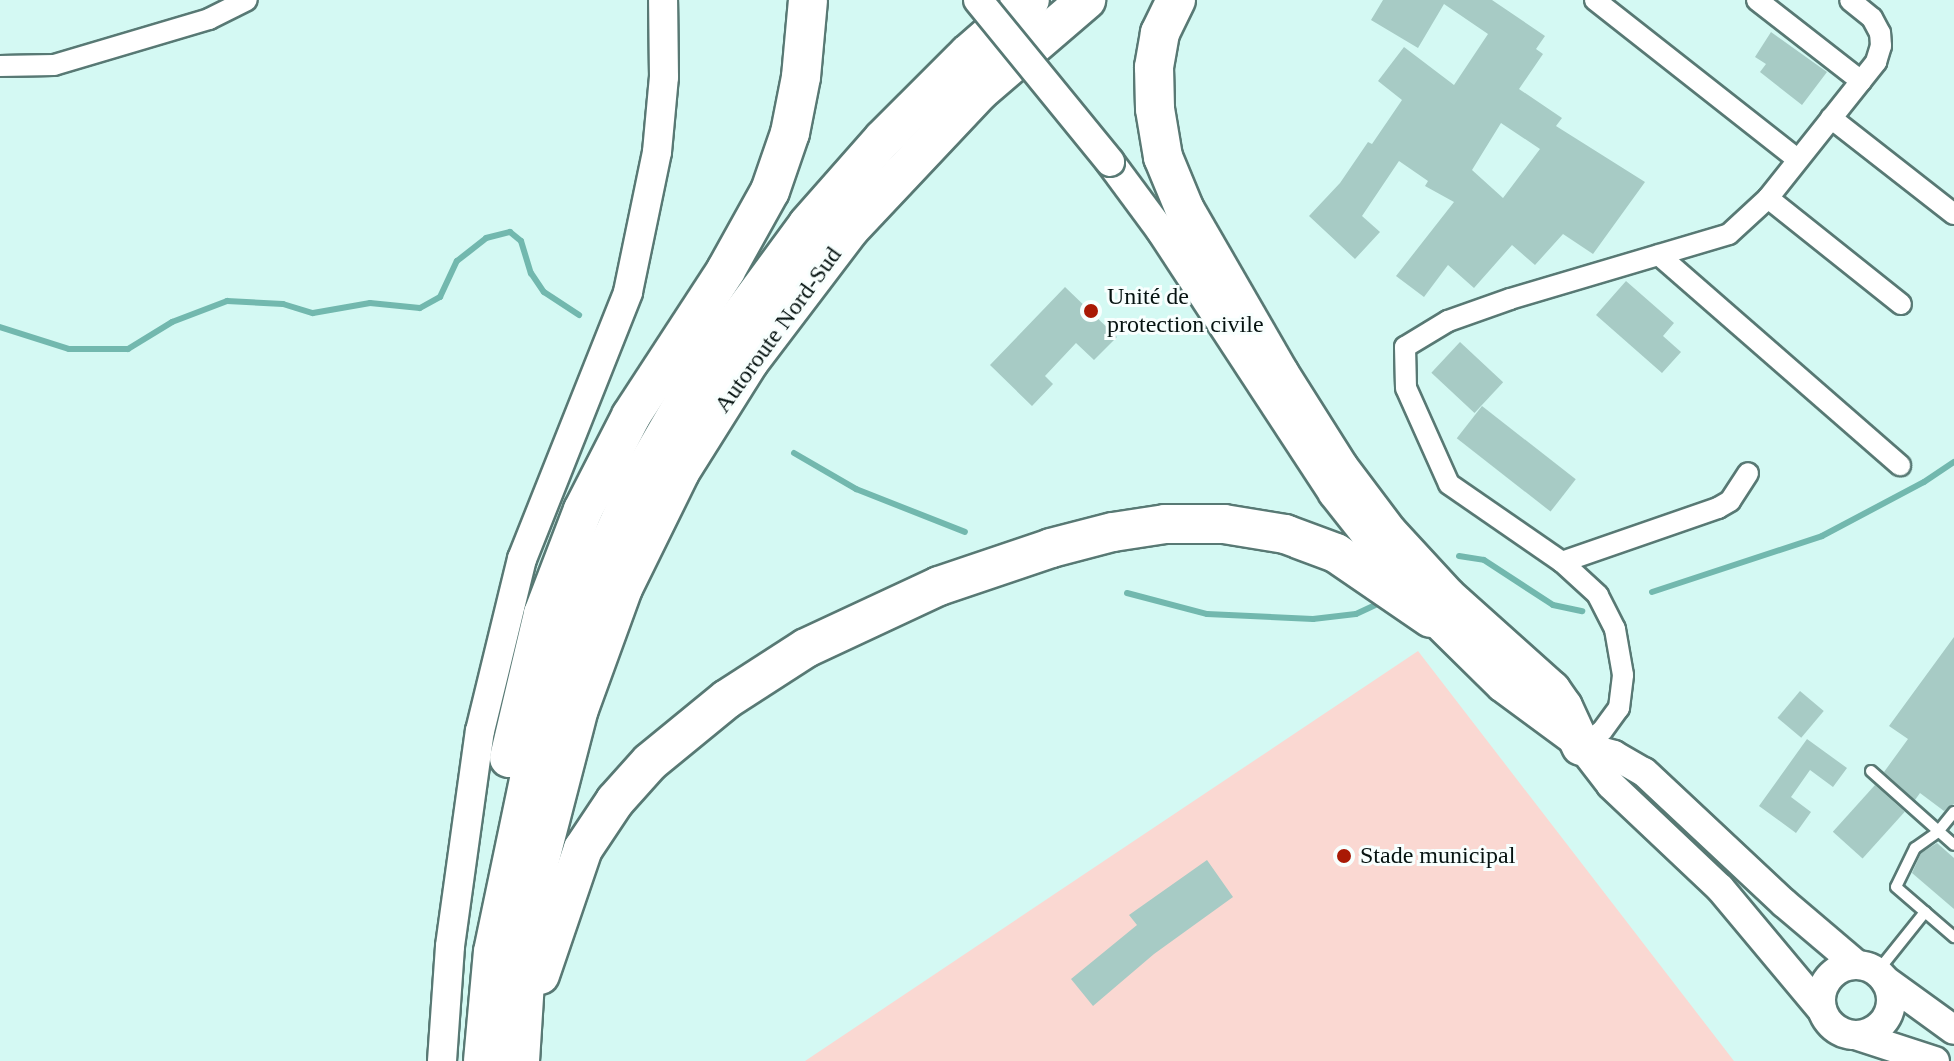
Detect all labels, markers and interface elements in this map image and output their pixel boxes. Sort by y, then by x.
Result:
street label: Autoroute Nord-Sud [699,229,857,431]
place label: Unité de protection civile [1107,283,1286,339]
marker: Unité de protection civile [1082,302,1100,320]
place label: Stade municipal [1360,842,1540,870]
marker: Stade municipal [1335,847,1353,865]

